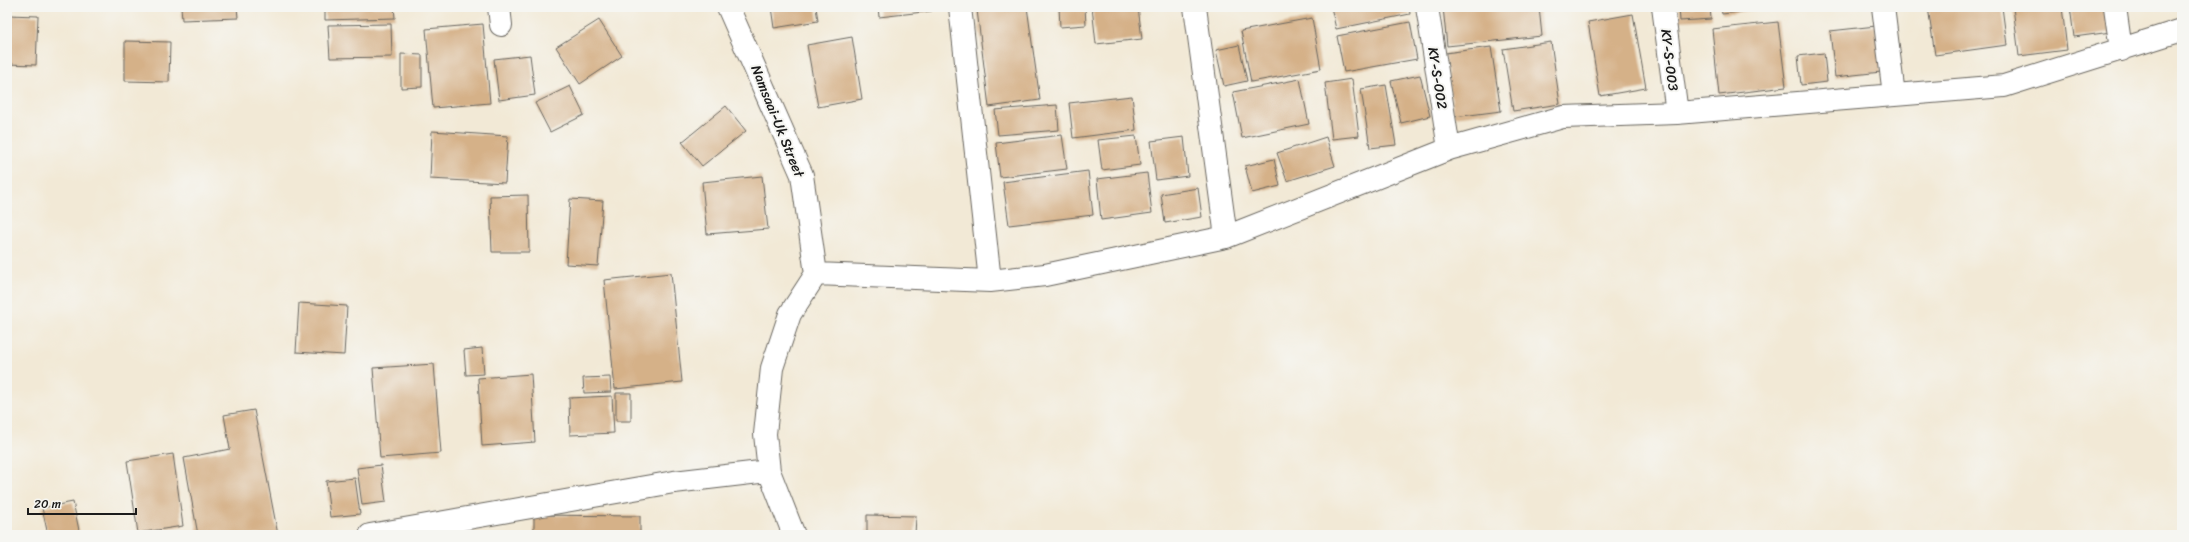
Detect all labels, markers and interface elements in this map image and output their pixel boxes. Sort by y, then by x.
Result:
street label: KY-S-003 [1653,28,1686,93]
street label: KY-S-002 [1420,45,1455,111]
street label: Namsaai-Uk Street [744,61,812,182]
scale bar [28,490,136,516]
text: 20 m [34,493,61,515]

